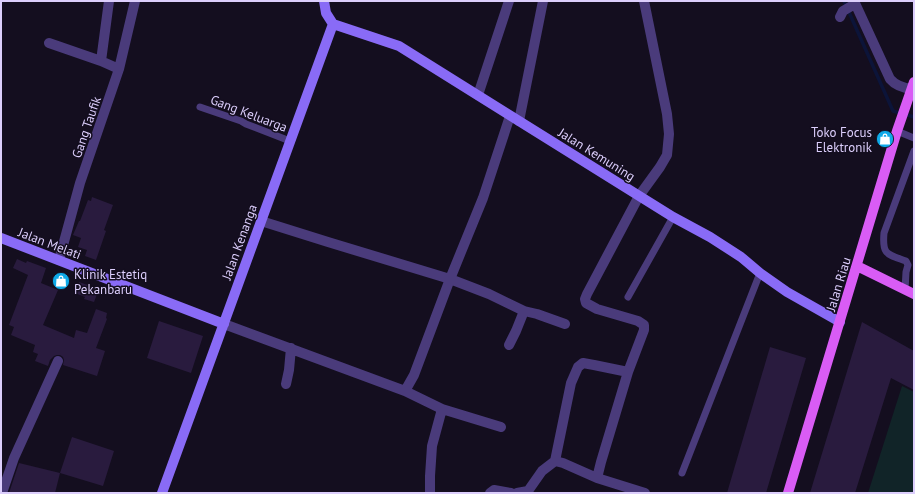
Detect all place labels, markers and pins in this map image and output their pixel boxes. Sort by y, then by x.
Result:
place label: Toko Focus Elektronik [811,124,873,156]
shop icon: Toko Focus Elektronik [875,129,895,149]
place label: Klinik Estetiq Pekanbaru [74,266,147,298]
shop icon: Klinik Estetiq Pekanbaru [51,271,71,291]

